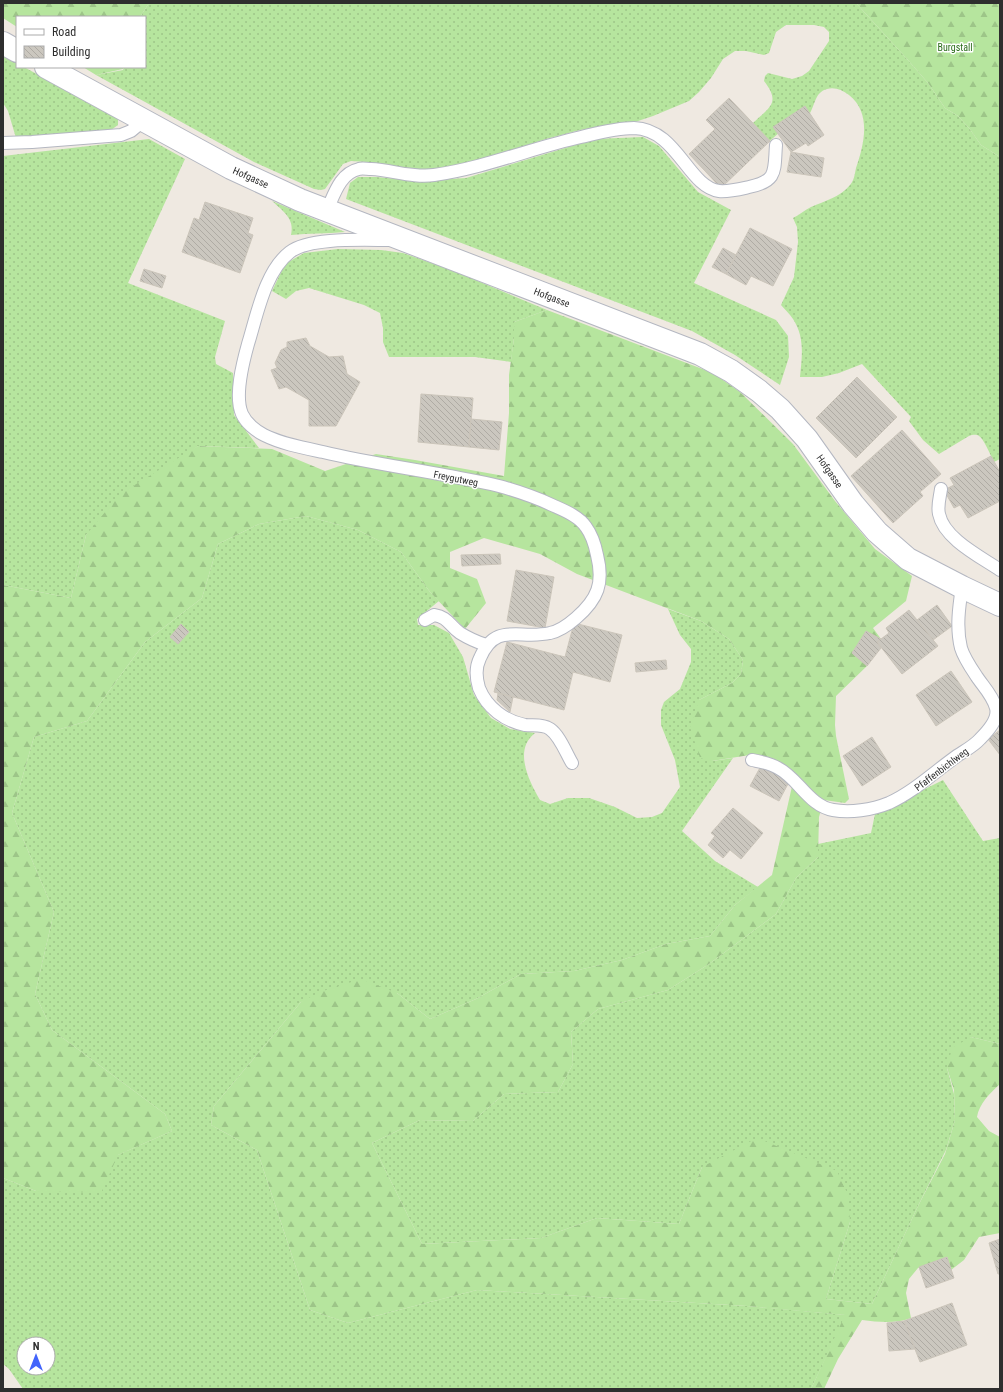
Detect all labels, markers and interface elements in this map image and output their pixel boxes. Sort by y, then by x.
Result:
legend [16,16,146,68]
text: Road [52,25,76,39]
park label: Burgstall [937,42,973,53]
text: Building [52,45,90,59]
street label: Hofgasse [231,165,271,190]
street label: Hofgasse [532,286,572,309]
street label: Hofgasse [814,453,845,490]
street label: Freygutweg [433,469,479,488]
street label: Pfaffenbichlweg [912,746,970,793]
north arrow [16,1336,56,1376]
text: N [33,1340,40,1353]

